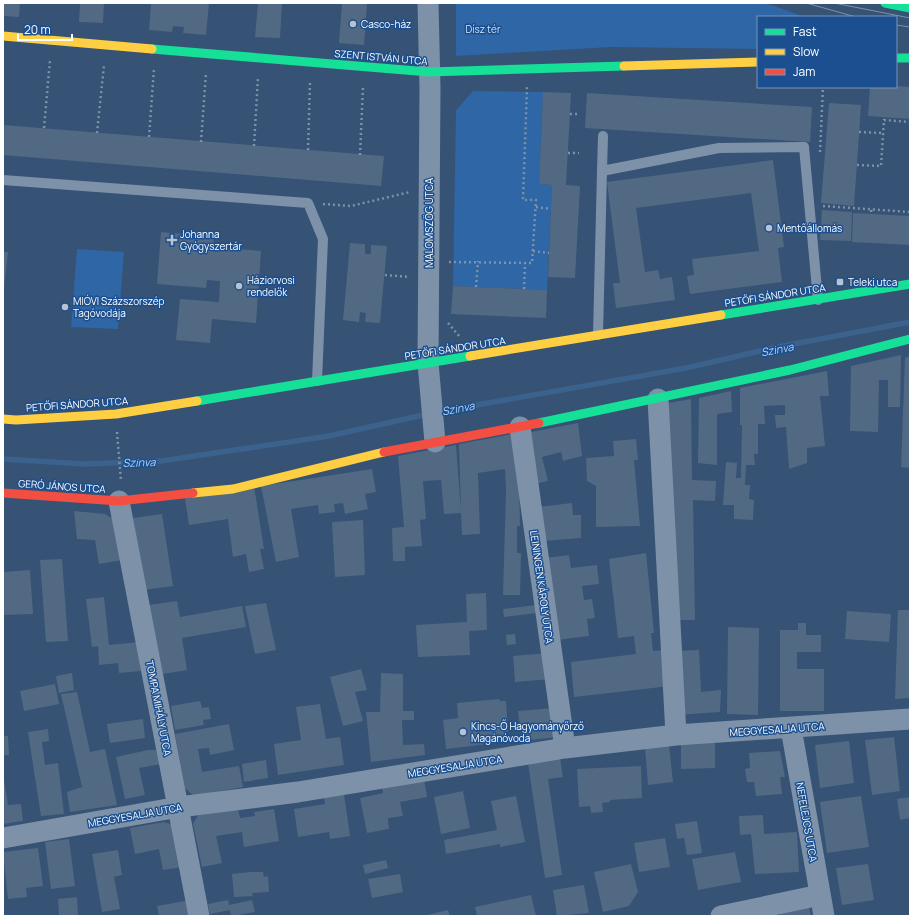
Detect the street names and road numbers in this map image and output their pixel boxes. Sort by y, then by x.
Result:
street label: SZENT ISTVÁN UTCA [334,46,429,68]
street label: MALOMSZÖG UTCA [422,177,436,268]
street label: PETŐFI SÁNDOR UTCA [723,280,827,310]
street label: PETŐFI SÁNDOR UTCA [403,333,507,363]
street label: PETŐFI SÁNDOR UTCA [26,393,129,415]
street label: GERÓ JÁNOS UTCA [18,476,107,496]
street label: LEININGEN KÁROLY UTCA [527,530,557,645]
street label: TOMPA MIHÁLY UTCA [143,659,175,758]
street label: MEGGYESALJA UTCA [729,719,826,739]
street label: MEGGYESALJA UTCA [407,752,504,780]
street label: NEFELEJCS UTCA [793,781,821,864]
street label: MEGGYESALJA UTCA [87,800,184,830]

